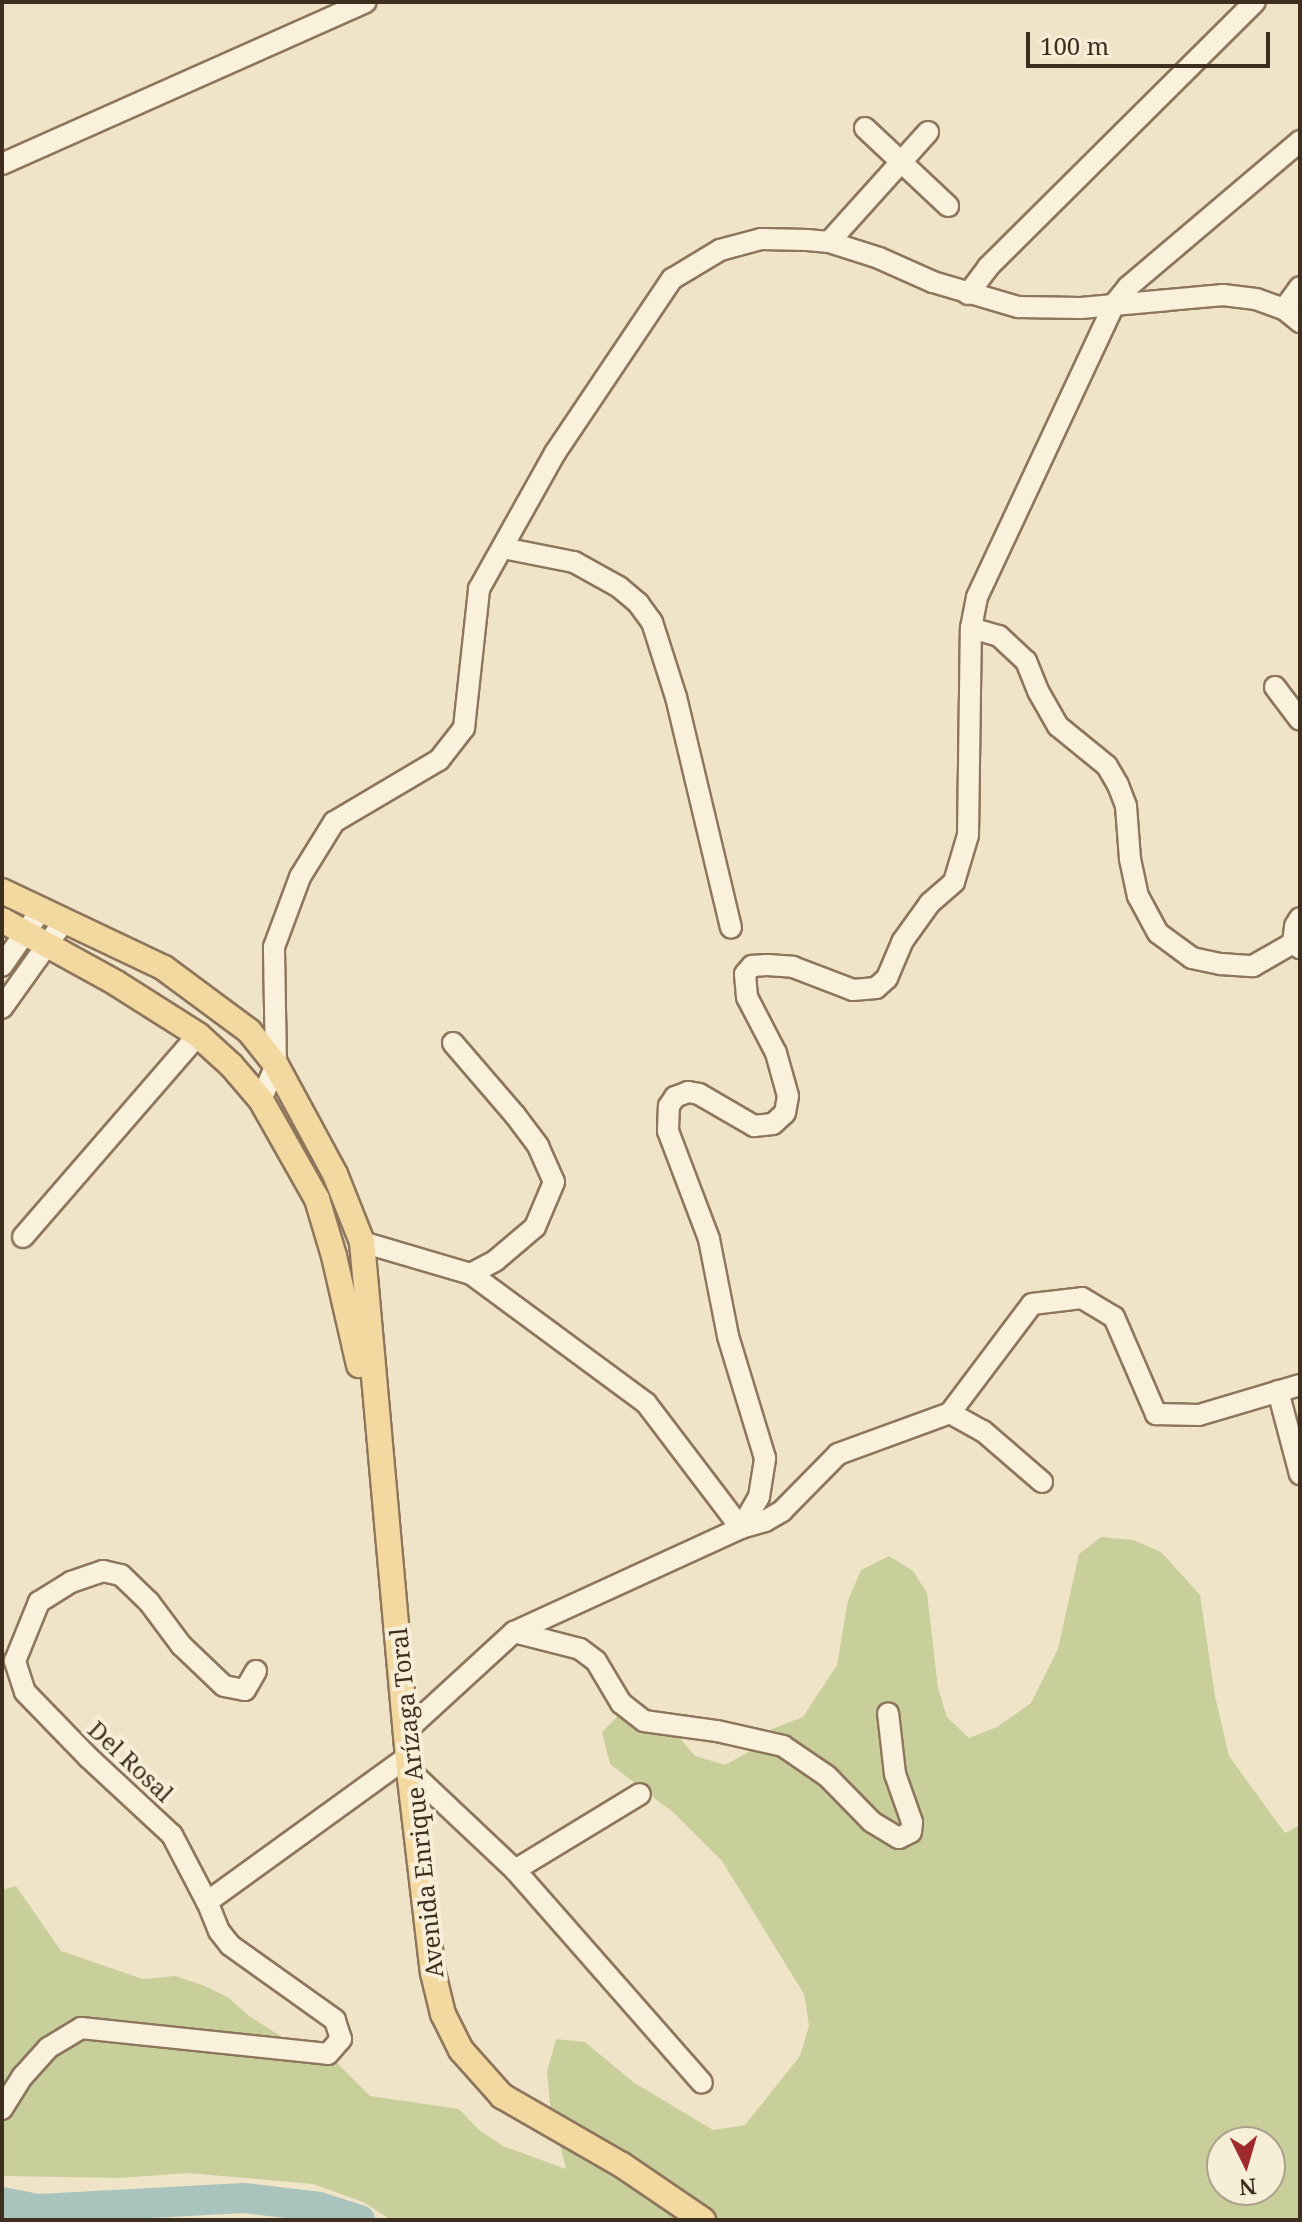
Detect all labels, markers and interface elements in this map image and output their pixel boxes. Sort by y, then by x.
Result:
scale bar [1030,16,1274,66]
text: 100 m [1040,29,1109,62]
street label: Avenida Enrique Arízaga Toral [383,1627,449,1979]
street label: Del Rosal [83,1715,179,1807]
north arrow [1206,2126,1286,2206]
text: N [1238,2172,1258,2204]

